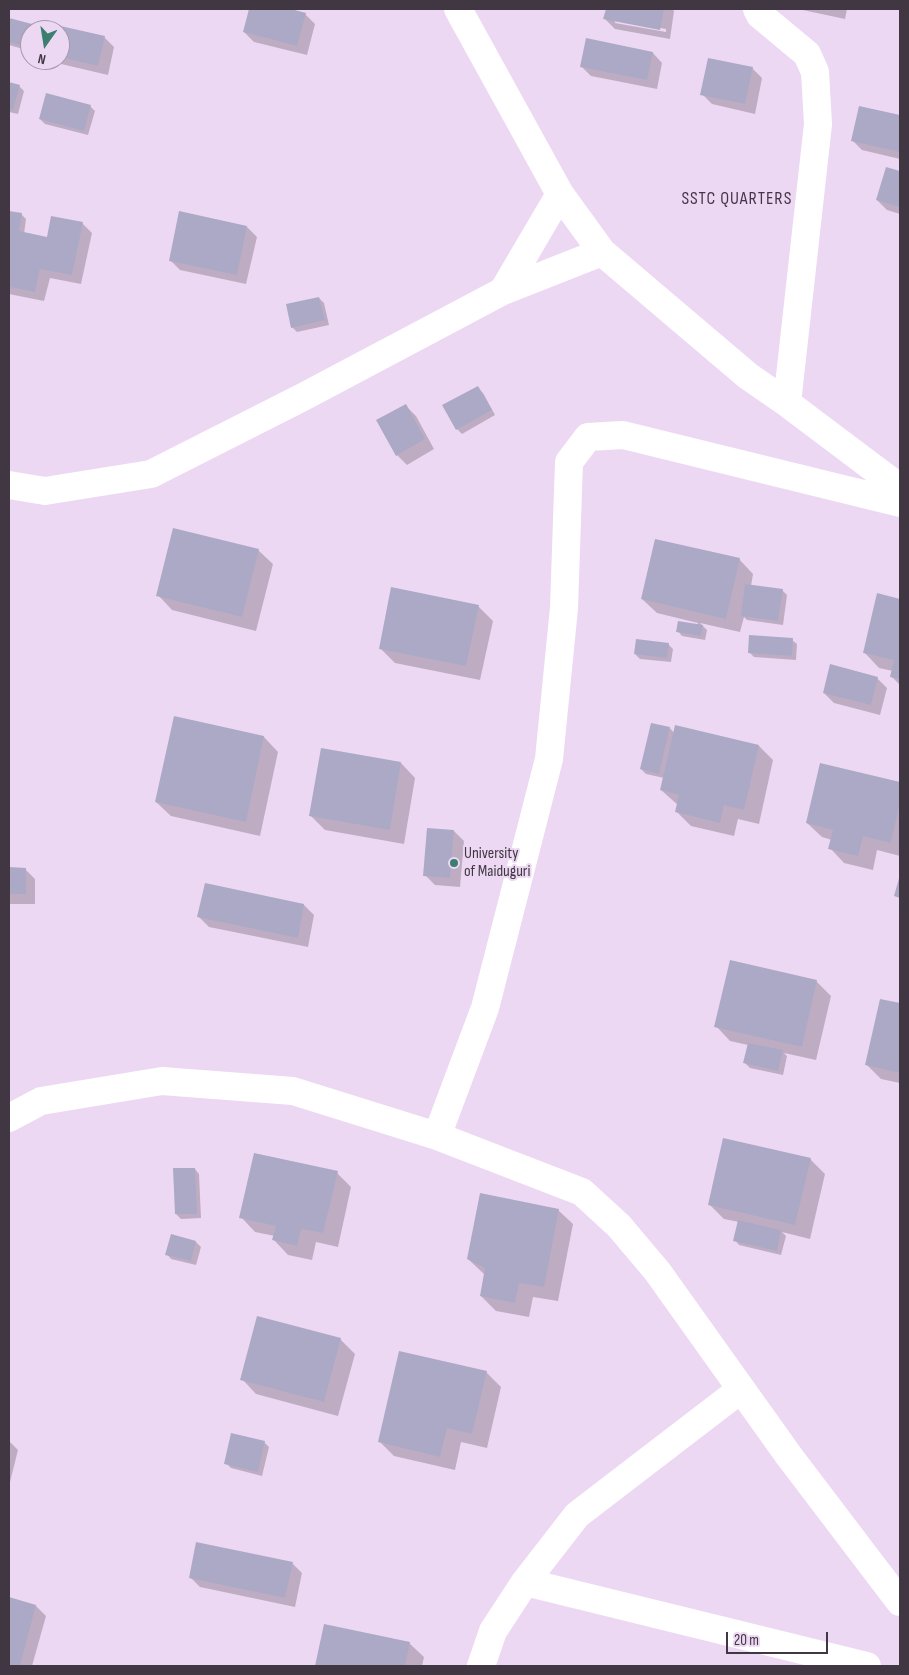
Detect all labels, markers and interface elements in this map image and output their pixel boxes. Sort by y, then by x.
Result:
north arrow [20,20,70,70]
text: N [36,50,47,68]
district label: SSTC QUARTERS [680,188,794,210]
place label: University of Maiduguri [464,844,530,882]
marker: University of Maiduguri [448,857,460,869]
scale bar [729,1622,832,1654]
text: 20 m [734,1631,759,1650]

